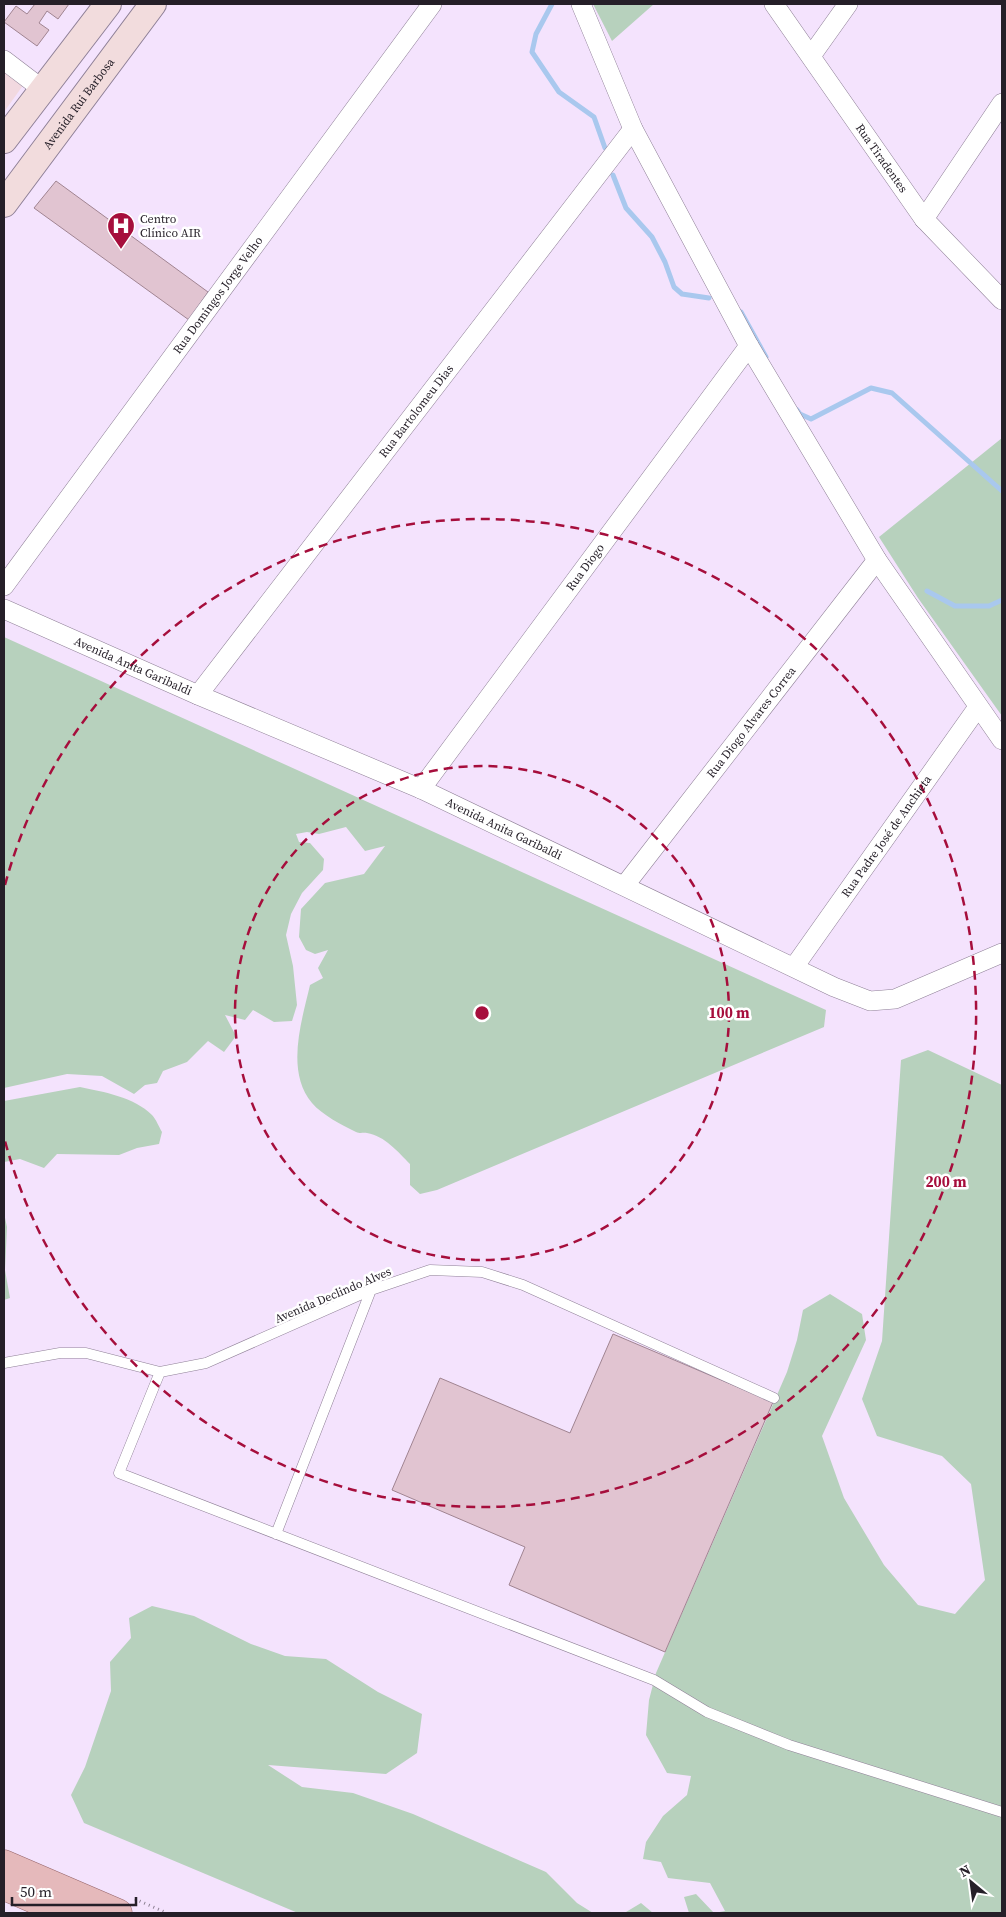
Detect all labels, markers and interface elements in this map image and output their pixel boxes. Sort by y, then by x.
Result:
street label: Avenida Rui Barbosa [39,54,119,153]
street label: Rua Tiradentes [852,121,911,196]
hospital icon: Centro Clínico AIR [106,211,136,250]
place label: Centro Clínico AIR [140,211,201,241]
street label: Rua Domingos Jorge Velho [169,233,267,357]
street label: Rua Bartolomeu Dias [375,361,457,461]
street label: Rua Diogo [562,540,608,594]
street label: Avenida Anita Garibaldi [72,633,195,699]
street label: Rua Diogo Alvares Correa [703,663,800,781]
street label: Rua Padre José de Anchieta [838,771,936,901]
street label: Avenida Anita Garibaldi [443,794,565,864]
text: 100 m [708,1002,750,1023]
centre of rings [473,1004,491,1022]
text: 200 m [925,1171,967,1192]
street label: Avenida Declindo Alves [272,1263,394,1327]
north arrow [946,1857,996,1907]
text: N [955,1859,974,1882]
scale bar [12,1874,136,1906]
text: 50 m [20,1881,52,1902]

